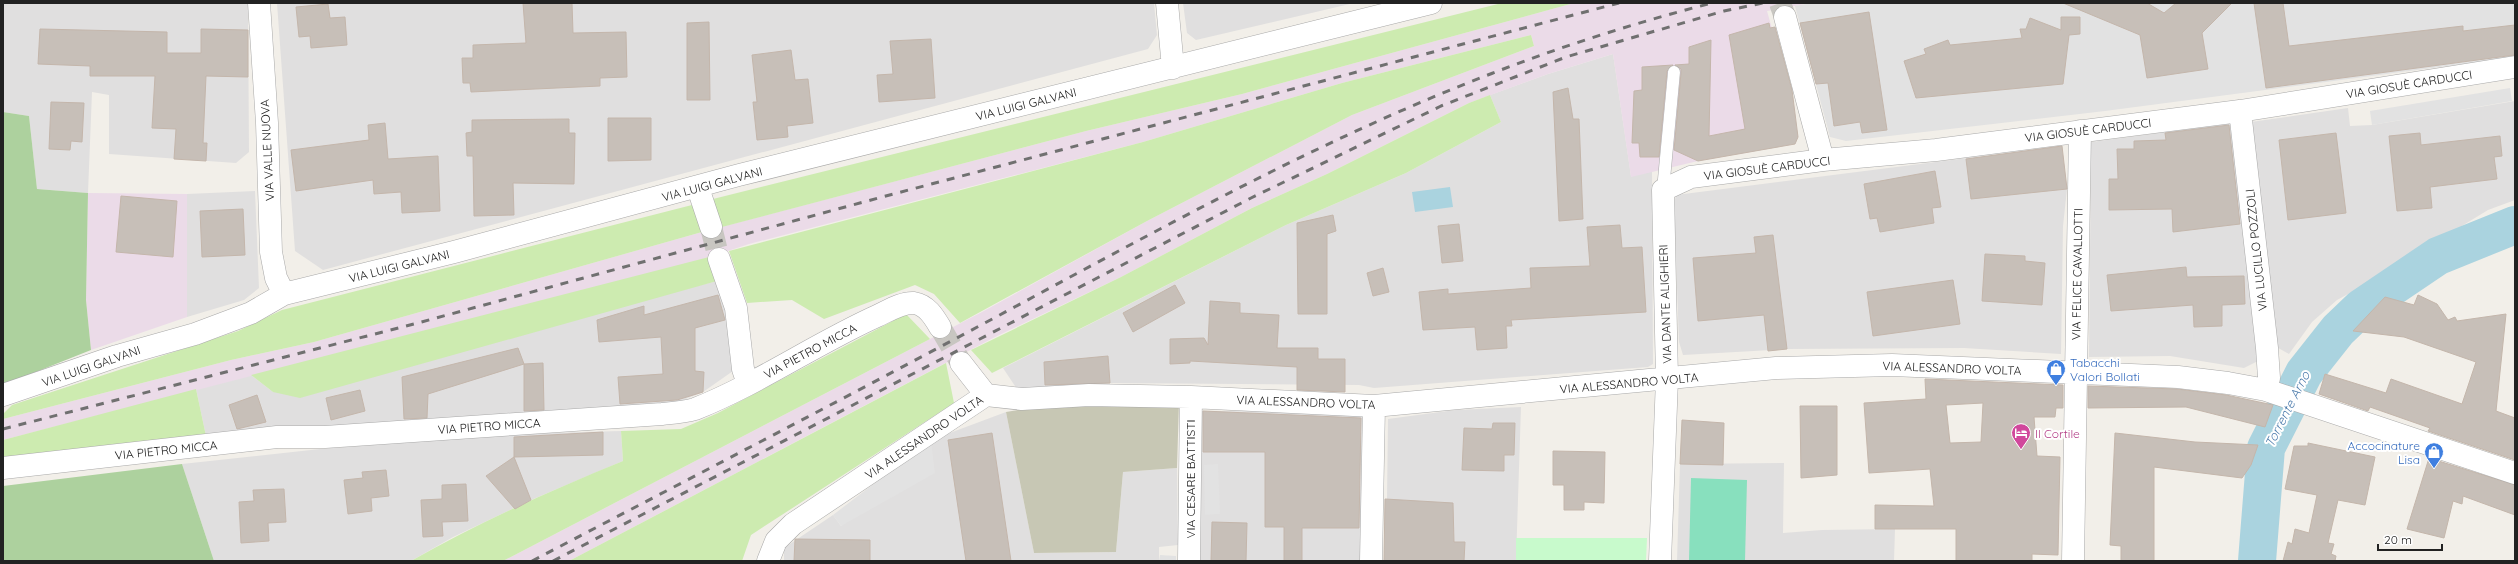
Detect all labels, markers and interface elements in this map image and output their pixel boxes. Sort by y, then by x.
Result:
street label: VIA GIOSUÈ CARDUCCI [2345,67,2473,101]
street label: VIA LUIGI GALVANI [974,84,1078,124]
street label: VIA VALLE NUOVA [257,98,277,201]
street label: VIA GIOSUÈ CARDUCCI [2024,115,2152,145]
street label: VIA GIOSUÈ CARDUCCI [1703,153,1831,183]
street label: VIA LUIGI GALVANI [660,163,764,205]
street label: VIA LUCILLO POZZOLI [2242,188,2270,312]
street label: VIA FELICE CAVALLOTTI [2068,208,2086,340]
street label: VIA DANTE ALIGHIERI [1655,244,1675,364]
street label: VIA LUIGI GALVANI [347,246,451,286]
street label: VIA PIETRO MICCA [761,320,859,382]
street label: VIA LUIGI GALVANI [40,342,142,390]
place label: Tabacchi Valori Bollati [2070,355,2140,384]
street label: VIA ALESSANDRO VOLTA [1882,358,2022,378]
shop icon: Tabacchi Valori Bollati [2045,358,2067,386]
water label: Torrente Arno [2261,367,2313,449]
street label: VIA ALESSANDRO VOLTA [1559,369,1699,397]
street label: VIA ALESSANDRO VOLTA [862,392,986,482]
street label: VIA ALESSANDRO VOLTA [1236,392,1376,412]
street label: VIA PIETRO MICCA [437,415,541,437]
street label: VIA CESARE BATTISTI [1183,419,1198,539]
hotel icon: Il Cortile [2010,422,2032,450]
place label: Il Cortile [2035,426,2080,441]
street label: VIA PIETRO MICCA [114,437,218,463]
place label: Accocinature Lisa [2348,438,2420,467]
shop icon: Accocinature Lisa [2423,441,2445,469]
scale bar [2378,526,2442,552]
text: 20 m [2384,532,2412,547]

